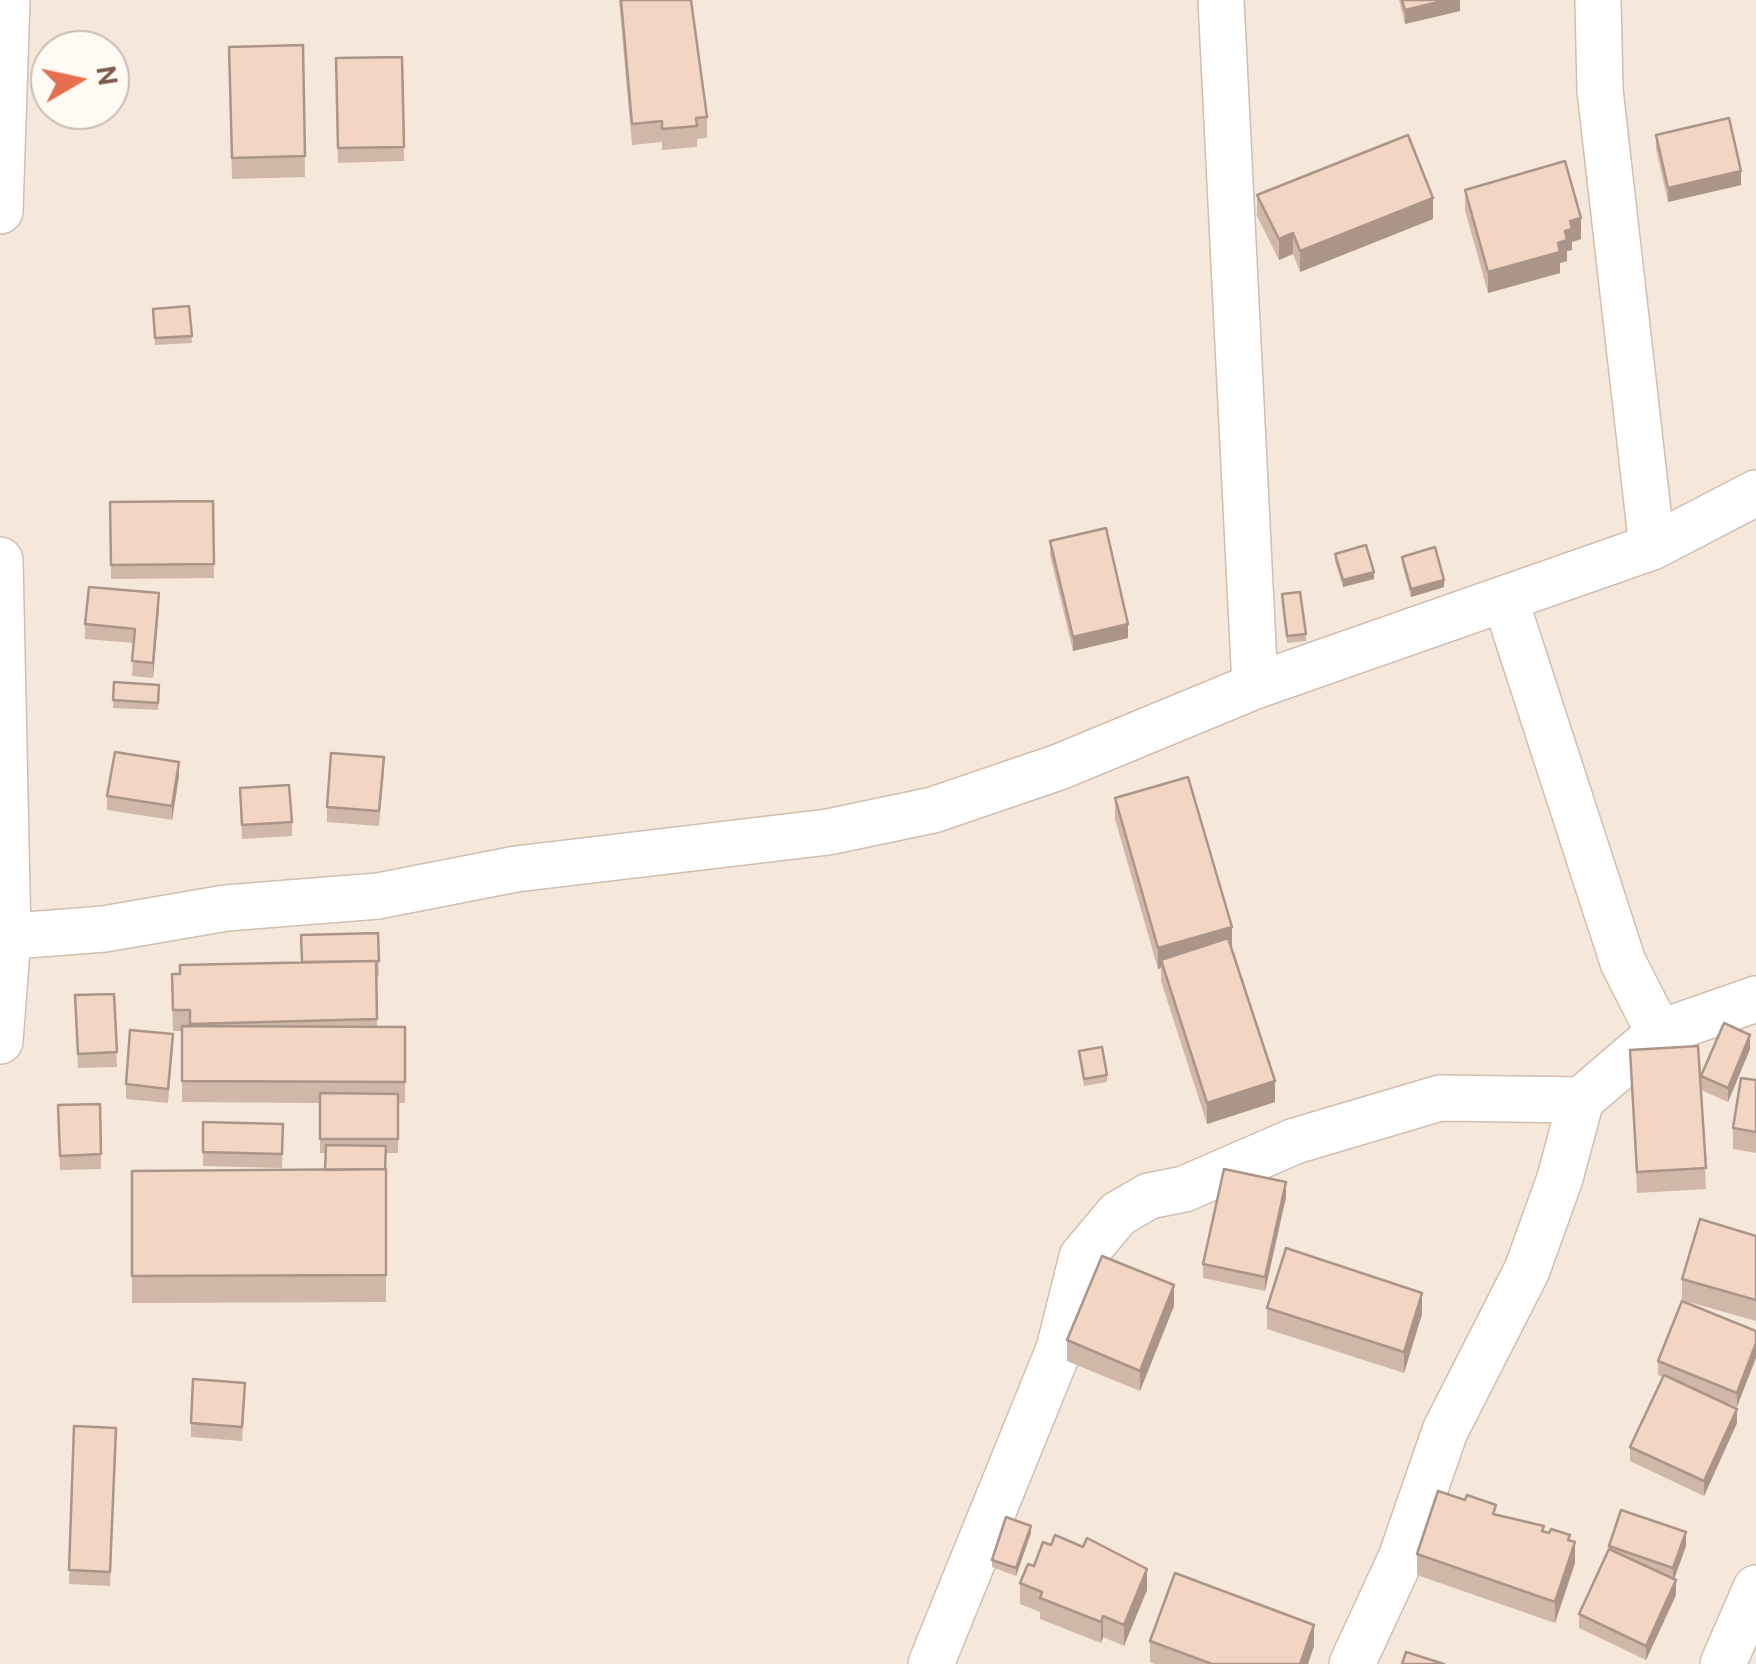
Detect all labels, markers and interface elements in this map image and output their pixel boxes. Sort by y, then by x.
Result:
north arrow [30,30,130,130]
text: N [89,63,126,88]

